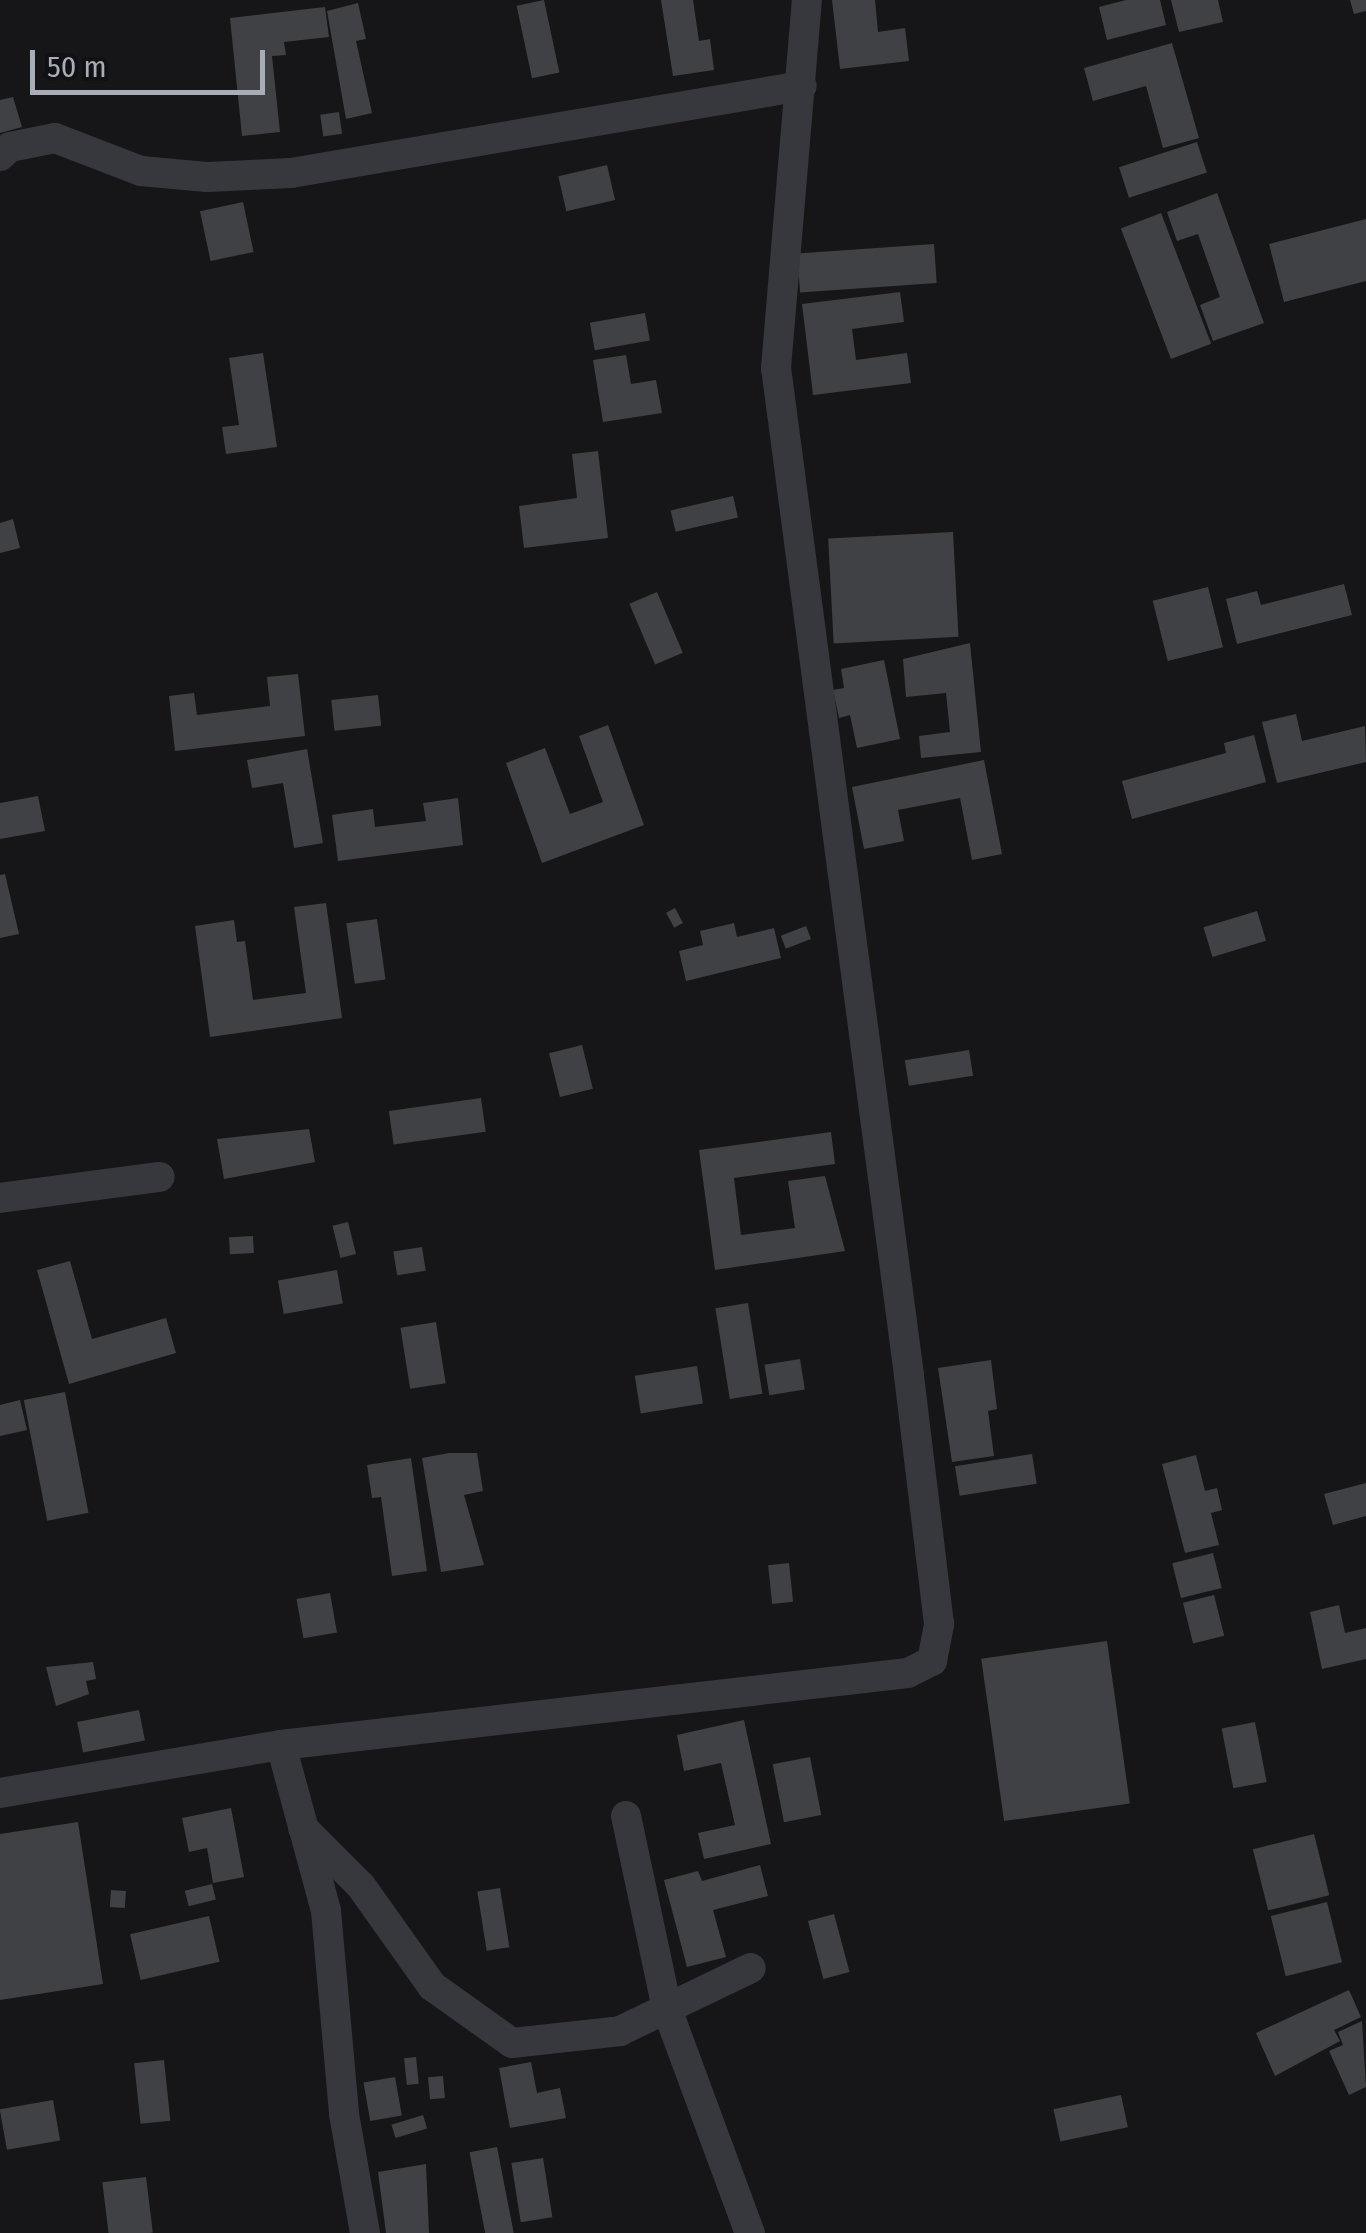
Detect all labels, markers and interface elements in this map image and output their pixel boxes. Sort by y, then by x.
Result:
scale bar [35,30,270,92]
text: 50 m [47,49,107,85]

